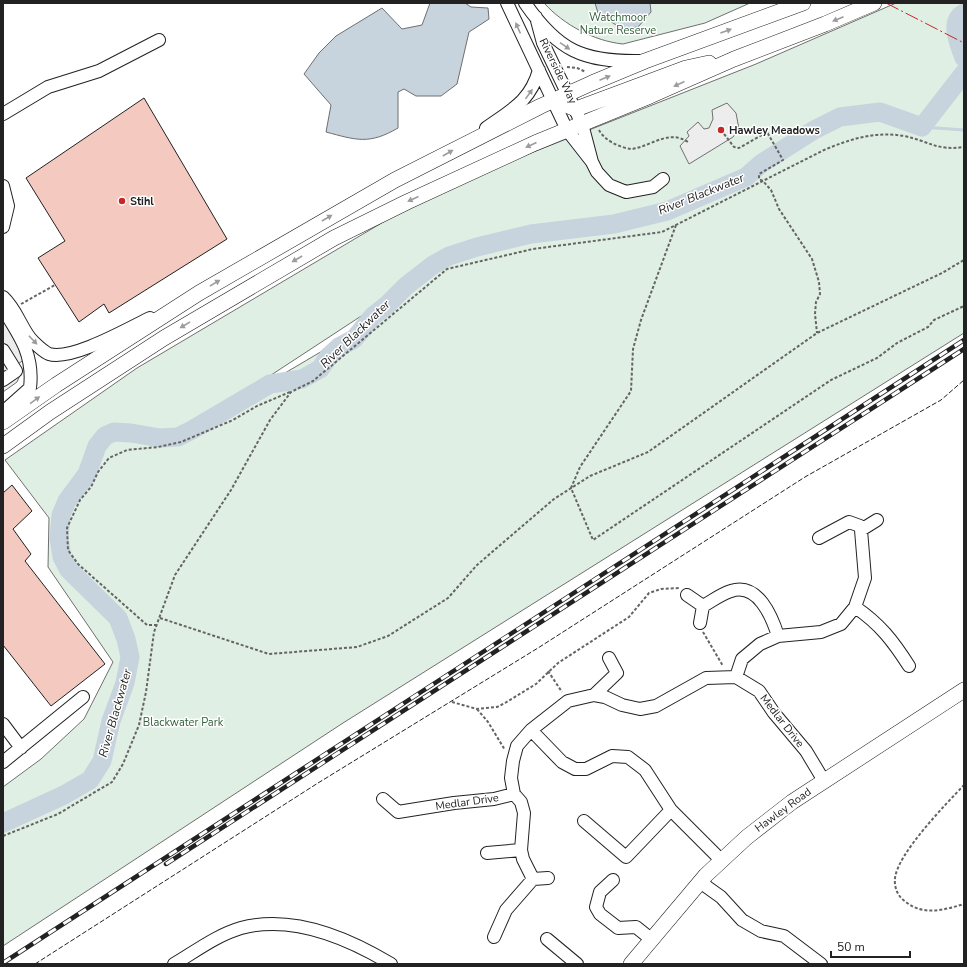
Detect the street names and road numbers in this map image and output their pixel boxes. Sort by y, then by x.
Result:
street label: Riverside Way [536,36,580,107]
street label: Medlar Drive [757,691,808,751]
street label: Hawley Road [752,784,814,836]
street label: Medlar Drive [434,790,500,814]

